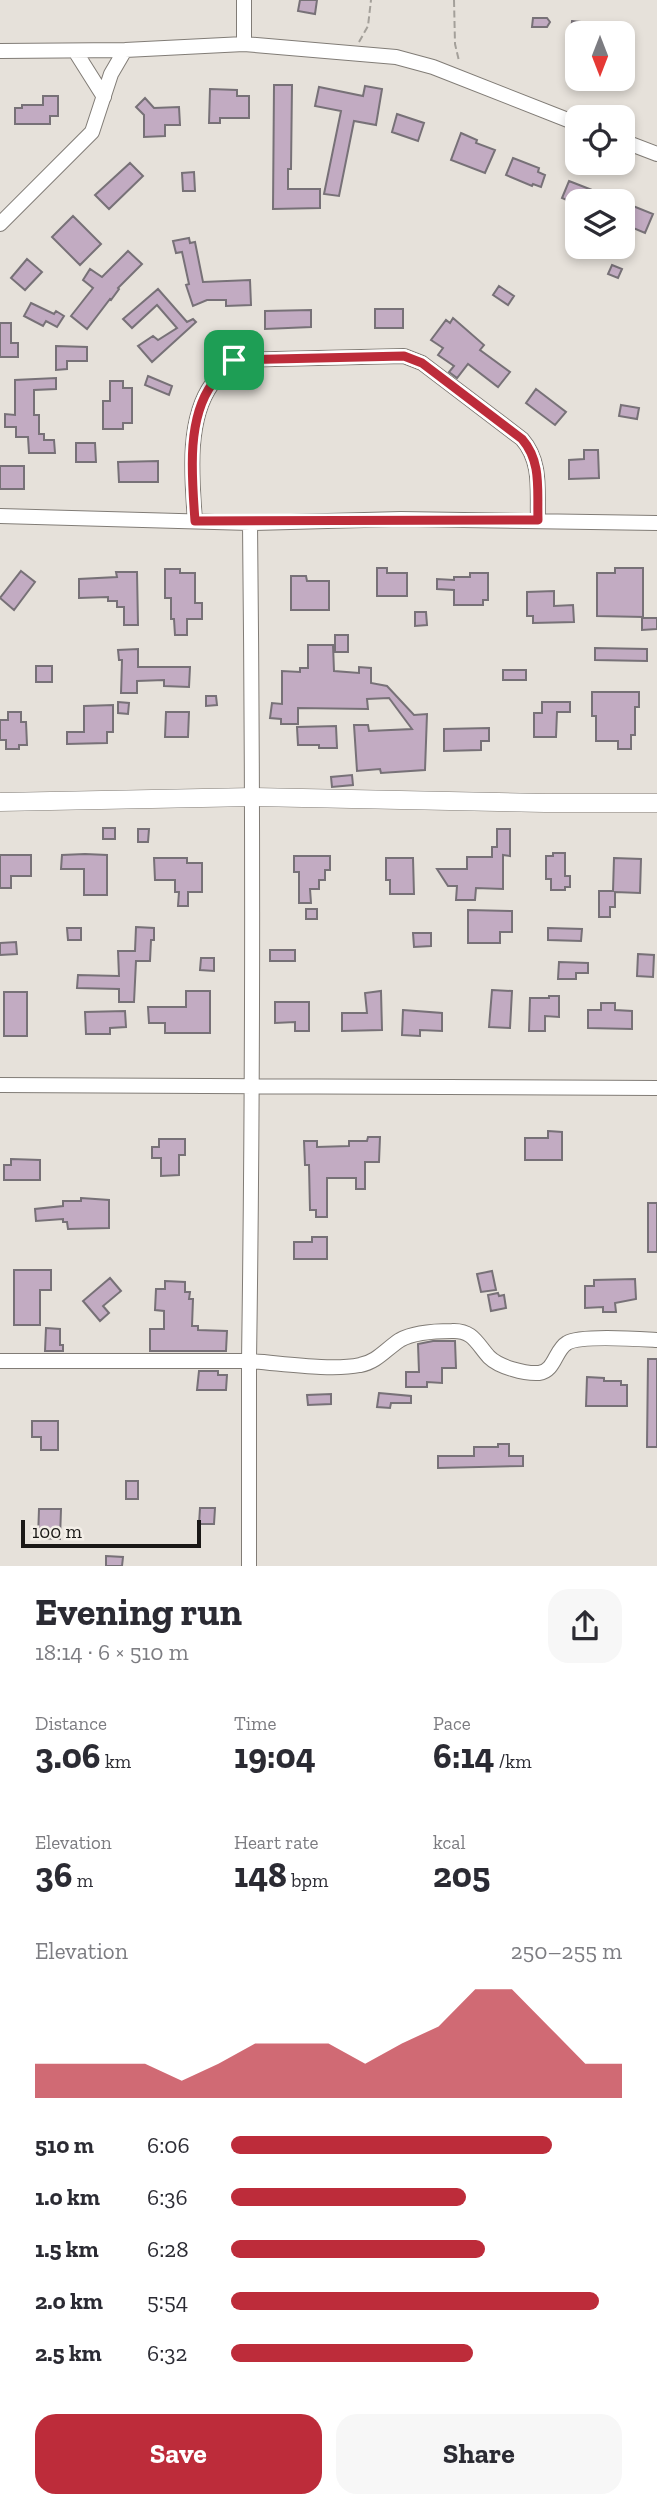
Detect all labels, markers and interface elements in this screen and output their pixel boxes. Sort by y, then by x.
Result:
north arrow [565,21,635,91]
map controls [565,21,635,259]
button: locate [565,105,635,175]
button: layers [565,189,635,259]
pin [204,330,264,390]
icon: arrive [215,341,253,379]
scale bar [21,1518,201,1549]
text: 100 m [32,1520,82,1543]
text: Evening run [35,1589,242,1635]
button: share [548,1589,622,1663]
text: 18:14 · 6 × 510 m [35,1638,189,1666]
text: Distance [35,1712,107,1735]
text: Time [234,1712,276,1735]
text: Pace [433,1712,471,1735]
text: 3.06 [35,1735,101,1777]
text: 19:04 [234,1735,316,1777]
text: 6:14 [433,1735,495,1777]
text: km [101,1750,131,1773]
text: /km [495,1750,532,1773]
text: Elevation [35,1831,112,1854]
text: Heart rate [234,1831,319,1854]
text: kcal [433,1831,466,1854]
text: 36 [35,1854,72,1896]
text: 148 [234,1854,287,1896]
text: 205 [433,1854,490,1896]
text: m [72,1869,93,1892]
text: bpm [287,1869,328,1892]
text: Elevation [35,1937,128,1965]
text: 250–255 m [511,1937,622,1965]
text: 510 m [35,2131,94,2159]
text: 6:06 [147,2131,190,2159]
text: 1.0 km [35,2183,100,2211]
text: 6:36 [147,2183,188,2211]
text: 1.5 km [35,2235,99,2263]
text: 6:28 [147,2235,189,2263]
text: 2.0 km [35,2287,103,2315]
text: 5:54 [147,2287,188,2315]
text: 2.5 km [35,2339,102,2367]
text: 6:32 [147,2339,187,2367]
button: Save [35,2414,322,2494]
button: Share [336,2414,622,2494]

